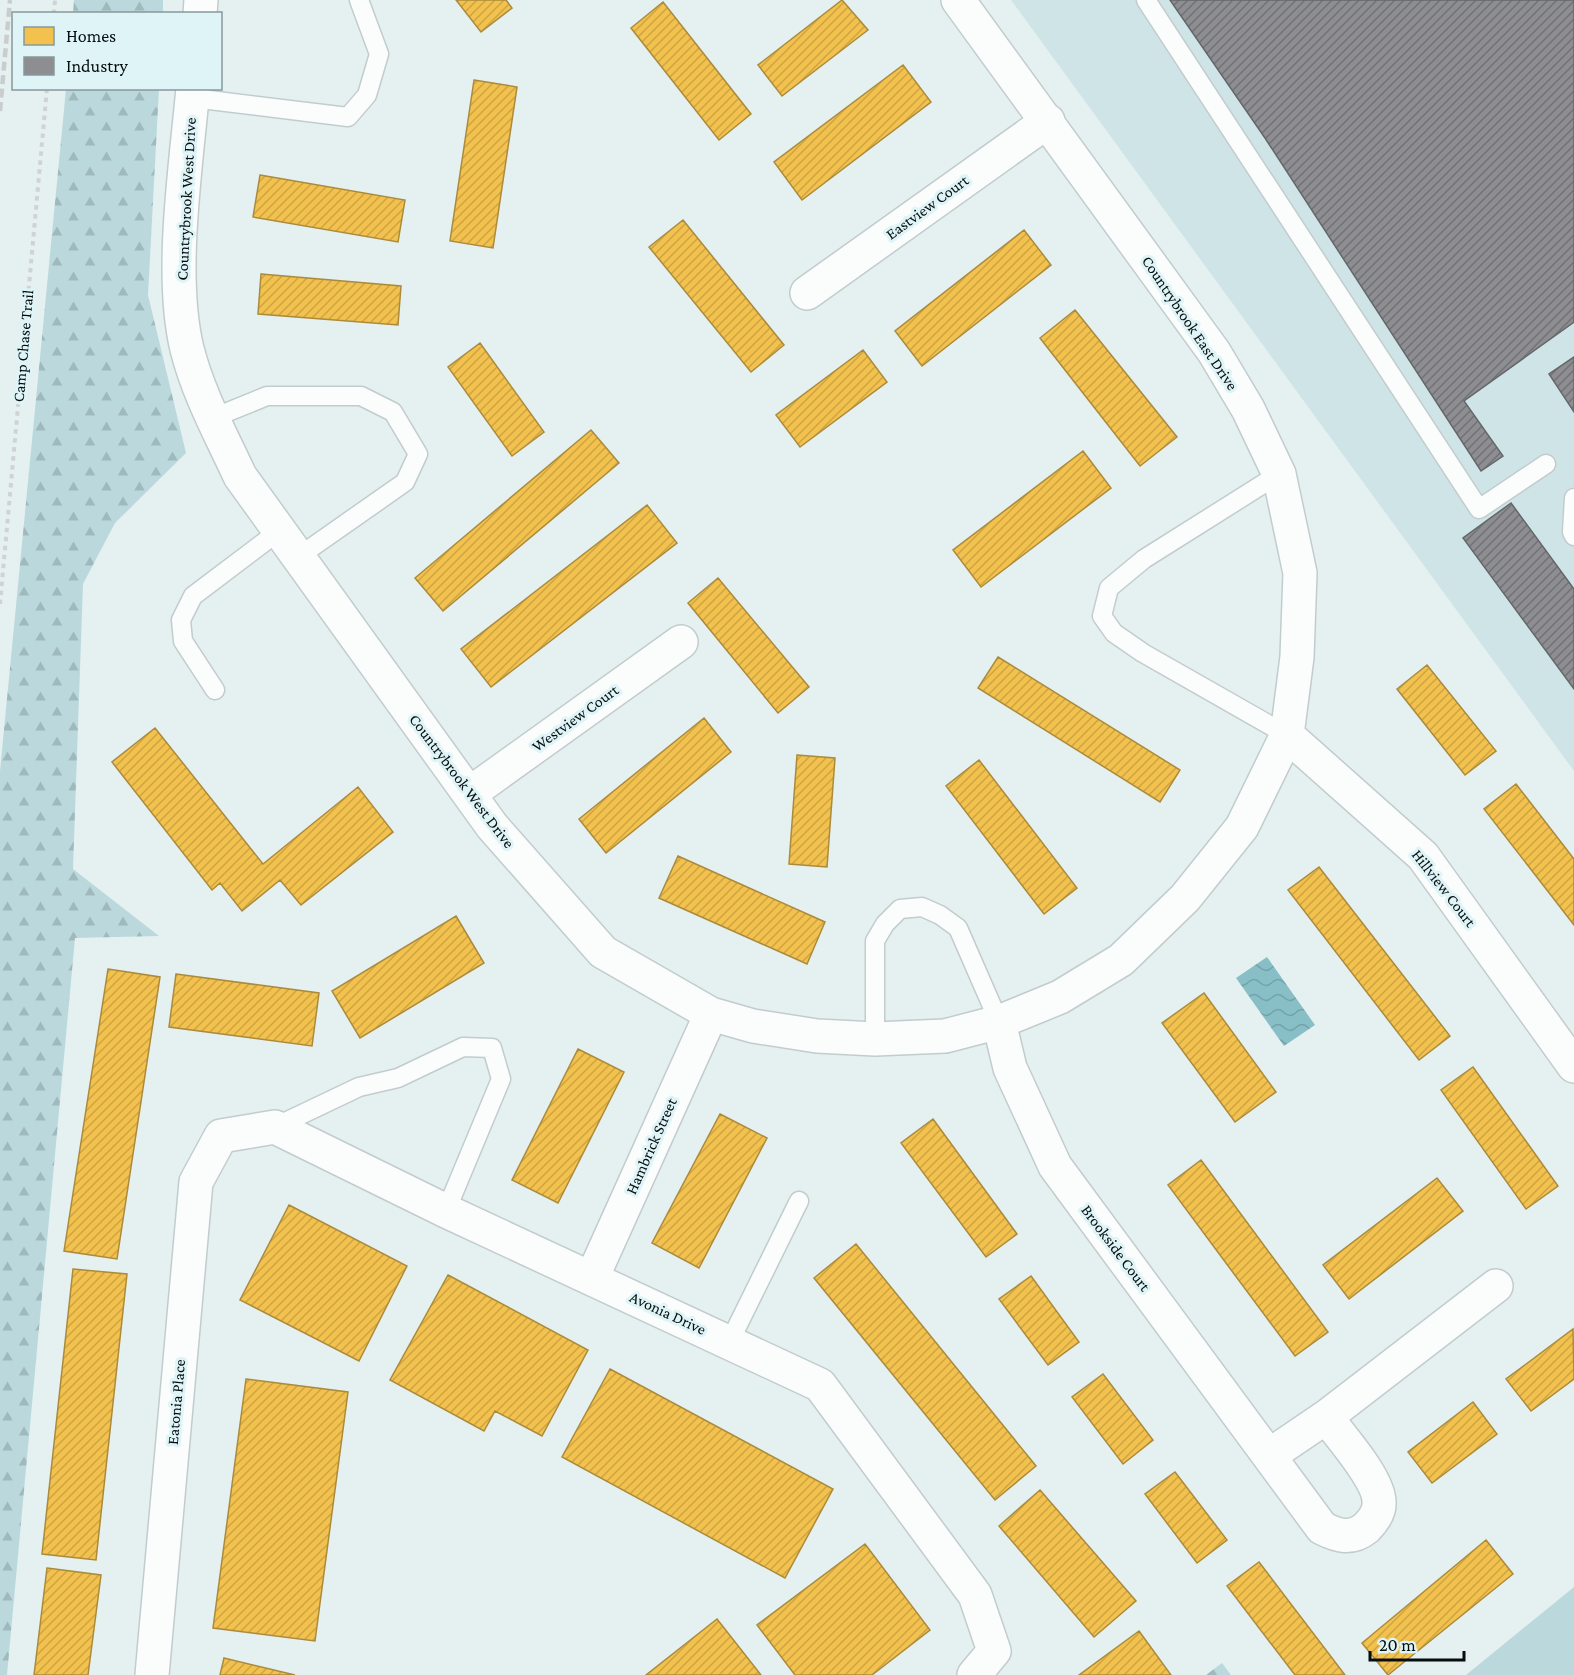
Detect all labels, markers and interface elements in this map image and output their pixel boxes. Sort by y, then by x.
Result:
legend [12,12,222,90]
text: Homes [66,26,116,46]
text: Industry [66,56,129,76]
street label: Countrybrook West Drive [173,117,200,281]
street label: Eastview Court [882,171,972,243]
street label: Countrybrook East Drive [1138,253,1241,394]
street label: Camp Chase Trail [10,289,37,403]
street label: Westview Court [528,681,622,755]
street label: Countrybrook West Drive [405,711,518,852]
street label: Hillview Court [1409,846,1480,931]
street label: Hambrick Street [622,1095,680,1197]
street label: Brookside Court [1078,1202,1154,1295]
street label: Avonia Drive [627,1288,709,1338]
street label: Eatonia Place [164,1359,188,1445]
scale bar [1370,1624,1464,1662]
text: 20 m [1379,1635,1416,1655]

